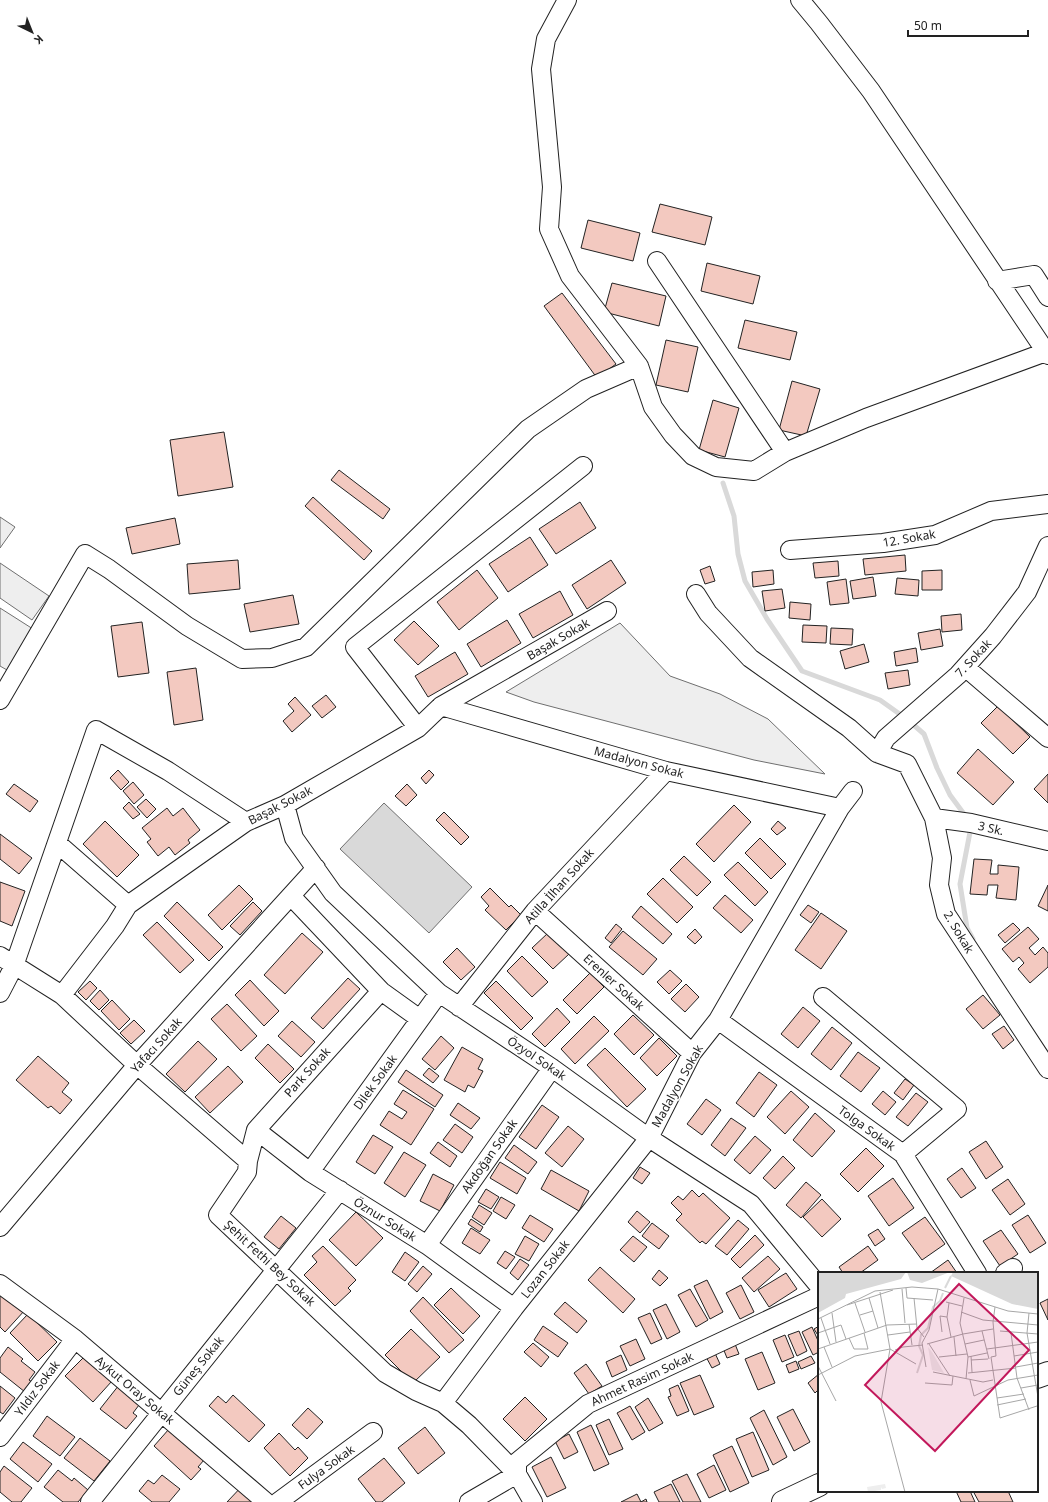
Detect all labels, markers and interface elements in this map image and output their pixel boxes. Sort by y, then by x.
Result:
north arrow [12,12,52,52]
scale bar [908,12,1028,38]
text: 50 m [914,17,942,34]
text: K [31,32,47,48]
street label: 12. Sokak [881,525,937,551]
street label: Başak Sokak [523,614,593,664]
street label: 7. Sokak [951,635,996,681]
street label: Madalyon Sokak [592,742,686,782]
street label: Başak Sokak [245,781,316,828]
street label: 3 Sk. [976,817,1006,839]
street label: Atilla İlhan Sokak [520,844,598,928]
street label: 2. Sokak [940,908,979,957]
street label: Erenler Sokak [580,950,649,1014]
street label: Yafacı Sokak [127,1013,186,1076]
street label: Özyol Sokak [504,1032,570,1084]
street label: Madalyon Sokak [647,1041,707,1130]
street label: Park Sokak [280,1043,334,1101]
street label: Dilek Sokak [349,1050,401,1113]
street label: Tolga Sokak [835,1101,899,1155]
street label: Akdoğan Sokak [457,1115,521,1196]
street label: Öznur Sokak [350,1193,420,1245]
street label: Şehit Fethi Bey Sokak [221,1216,320,1310]
street label: Lozan Sokak [517,1236,574,1302]
inset map [818,1272,1038,1492]
street label: Güneş Sokak [169,1332,228,1400]
street label: Ahmet Rasim Sokak [588,1348,697,1410]
street label: Aykut Oray Sokak [92,1352,179,1429]
street label: Yıldız Sokak [10,1356,64,1419]
street label: Fulya Sokak [294,1440,358,1493]

